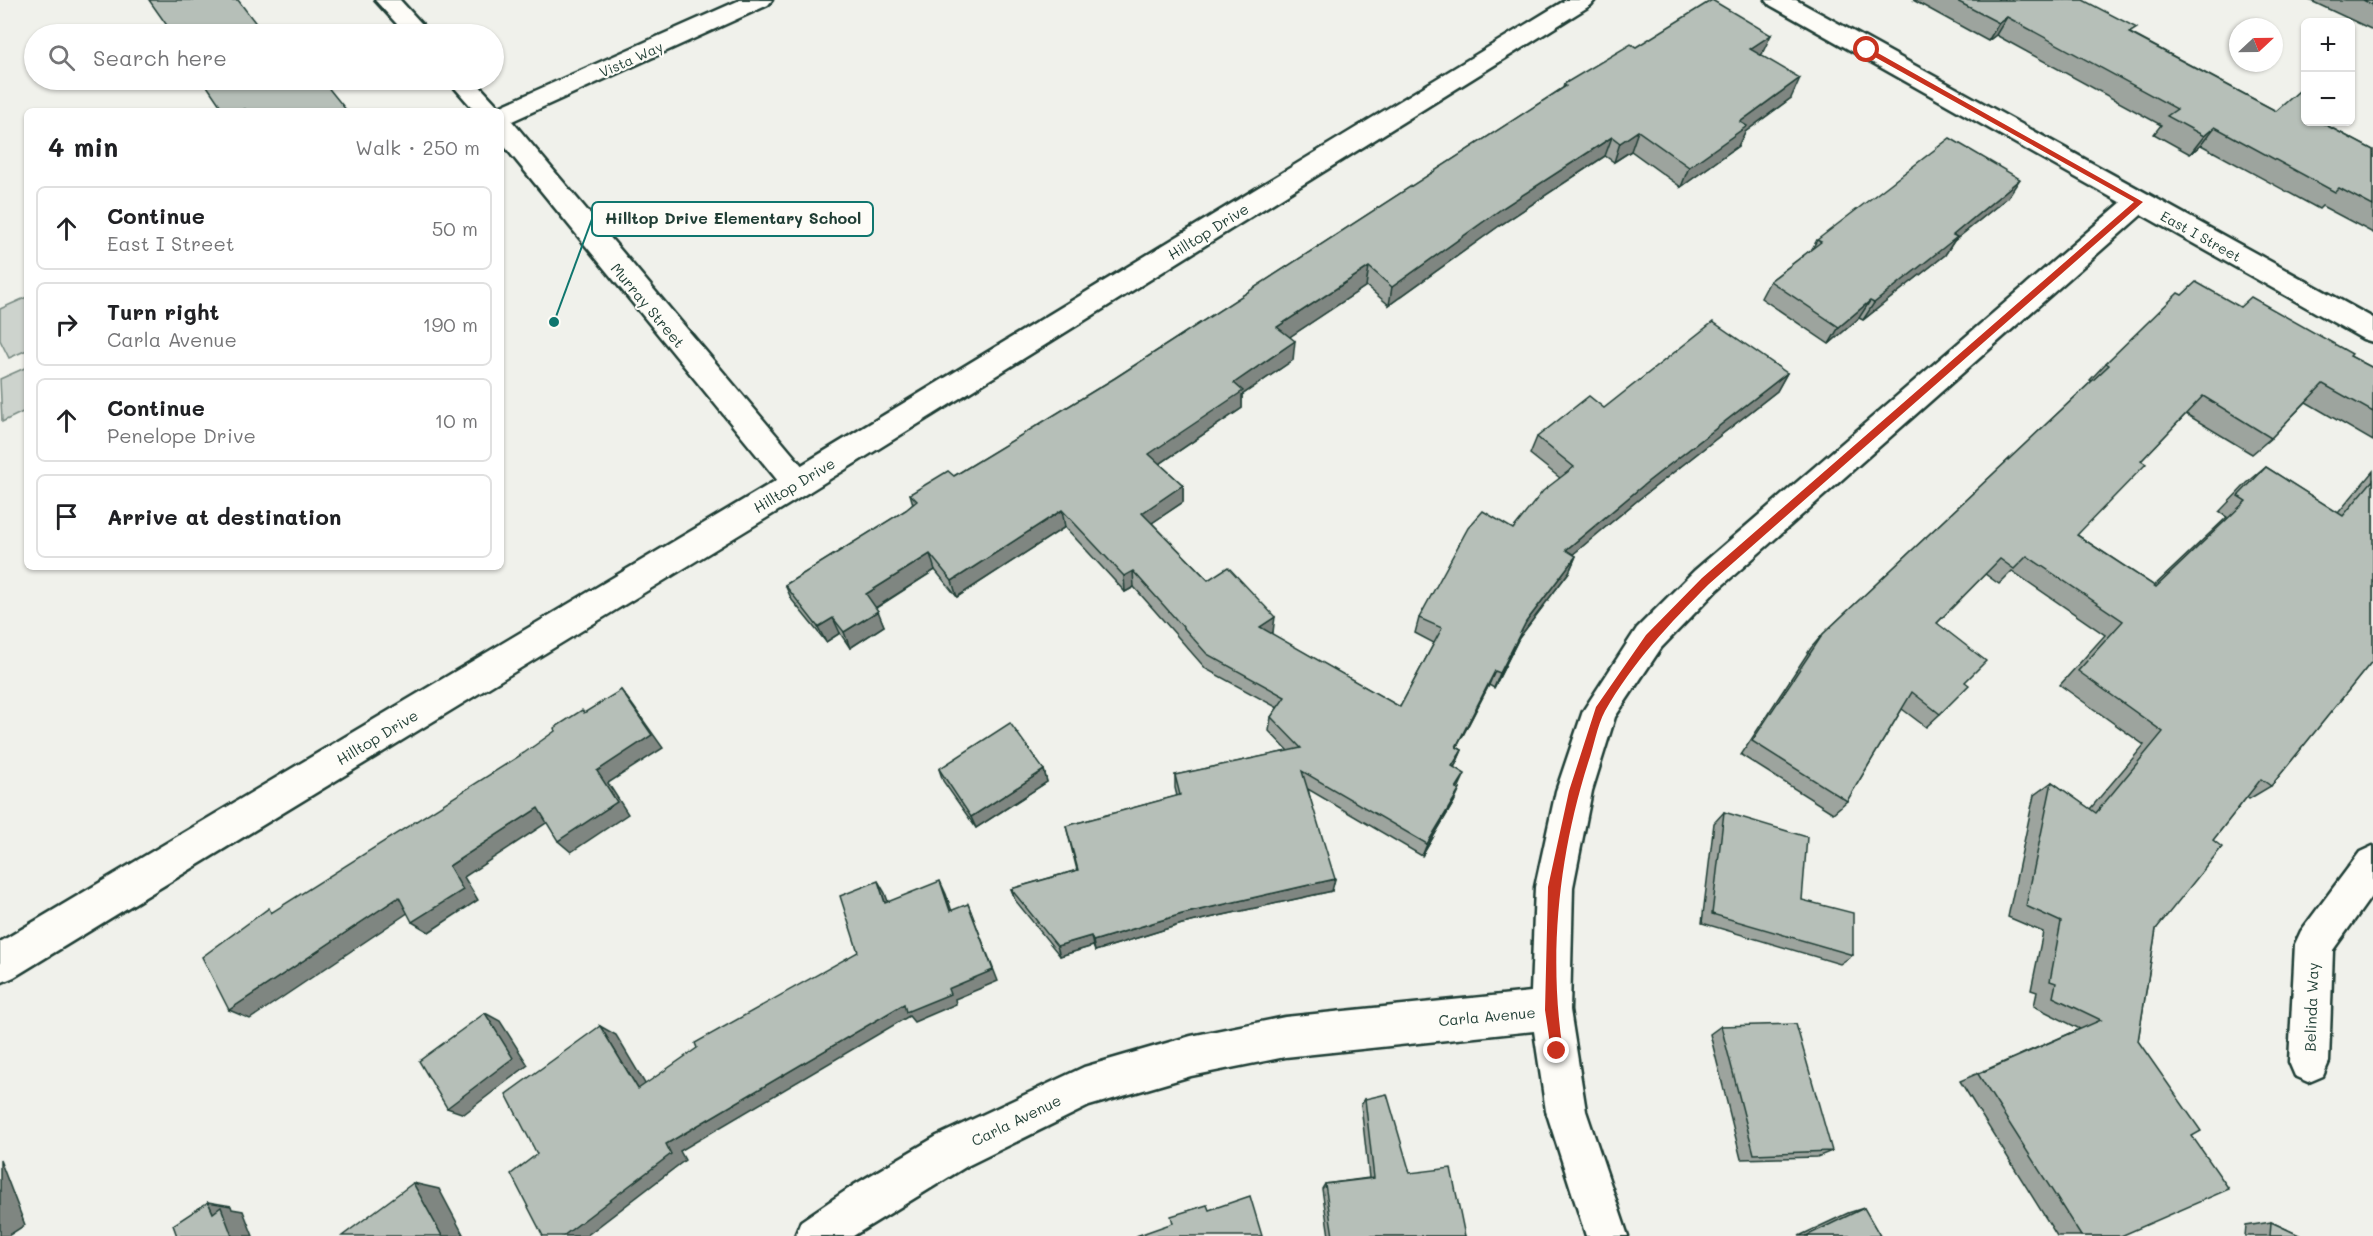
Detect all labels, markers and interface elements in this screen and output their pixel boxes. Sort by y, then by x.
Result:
north arrow [2229,18,2283,72]
map controls [2301,18,2355,126]
button: + [2301,18,2355,72]
search box [24,24,504,90]
route start [1853,36,1879,62]
street label: Vista Way [596,37,666,81]
icon: search [45,41,78,74]
text: Search here [93,43,227,72]
button: − [2301,72,2355,126]
text: 4 min [48,130,118,164]
text: Walk · 250 m [355,134,480,160]
street label: Hilltop Drive [1164,198,1252,264]
text: Continue [107,201,205,230]
callout: Hilltop Drive Elementary School [592,202,873,236]
street label: East I Street [2157,206,2245,266]
text: Hilltop Drive Elementary School [605,207,861,228]
icon: ahead [50,212,83,245]
text: 50 m [432,215,478,241]
text: East I Street [107,230,235,256]
street label: Murray Street [607,258,689,352]
text: Turn right [107,297,219,326]
icon: right [50,308,83,341]
text: 190 m [423,311,478,337]
text: Carla Avenue [107,326,237,352]
text: Continue [107,393,205,422]
icon: ahead [50,404,83,437]
text: 10 m [434,407,478,433]
text: Penelope Drive [107,422,256,448]
street label: Hilltop Drive [749,453,839,517]
icon: arrive [50,500,83,533]
text: Arrive at destination [107,502,342,531]
street label: Hilltop Drive [332,705,422,769]
street label: Belinda Way [2299,962,2323,1052]
street label: Carla Avenue [1438,1002,1536,1030]
route end [1543,1037,1569,1063]
street label: Carla Avenue [968,1090,1064,1150]

